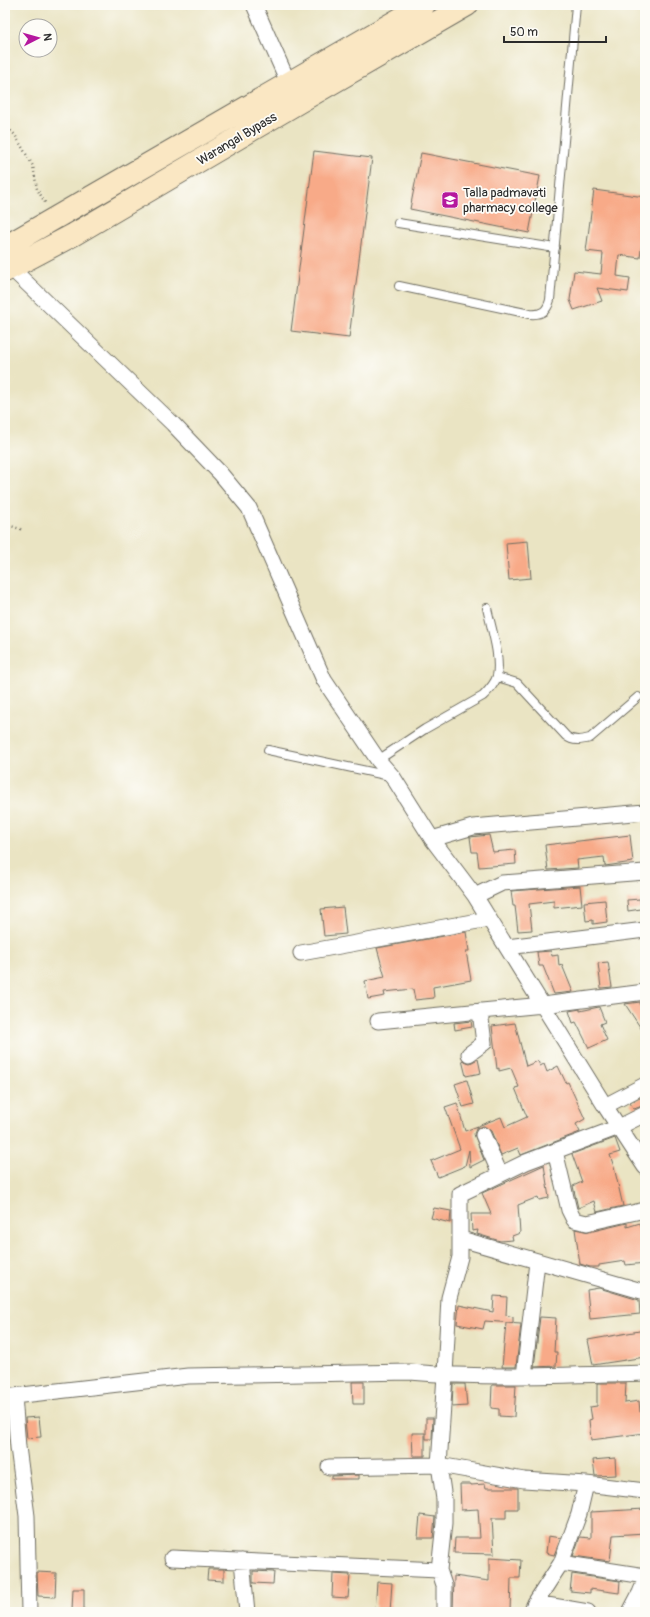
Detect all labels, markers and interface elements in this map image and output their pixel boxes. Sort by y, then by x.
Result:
north arrow [18,18,58,58]
scale bar [504,18,606,44]
text: 50 m [510,25,538,40]
text: N [41,33,54,42]
street label: Warangal Bypass [194,109,280,169]
place label: Talla padmavati pharmacy college [463,185,558,216]
school or university icon: Talla padmavati pharmacy college [440,190,460,210]

